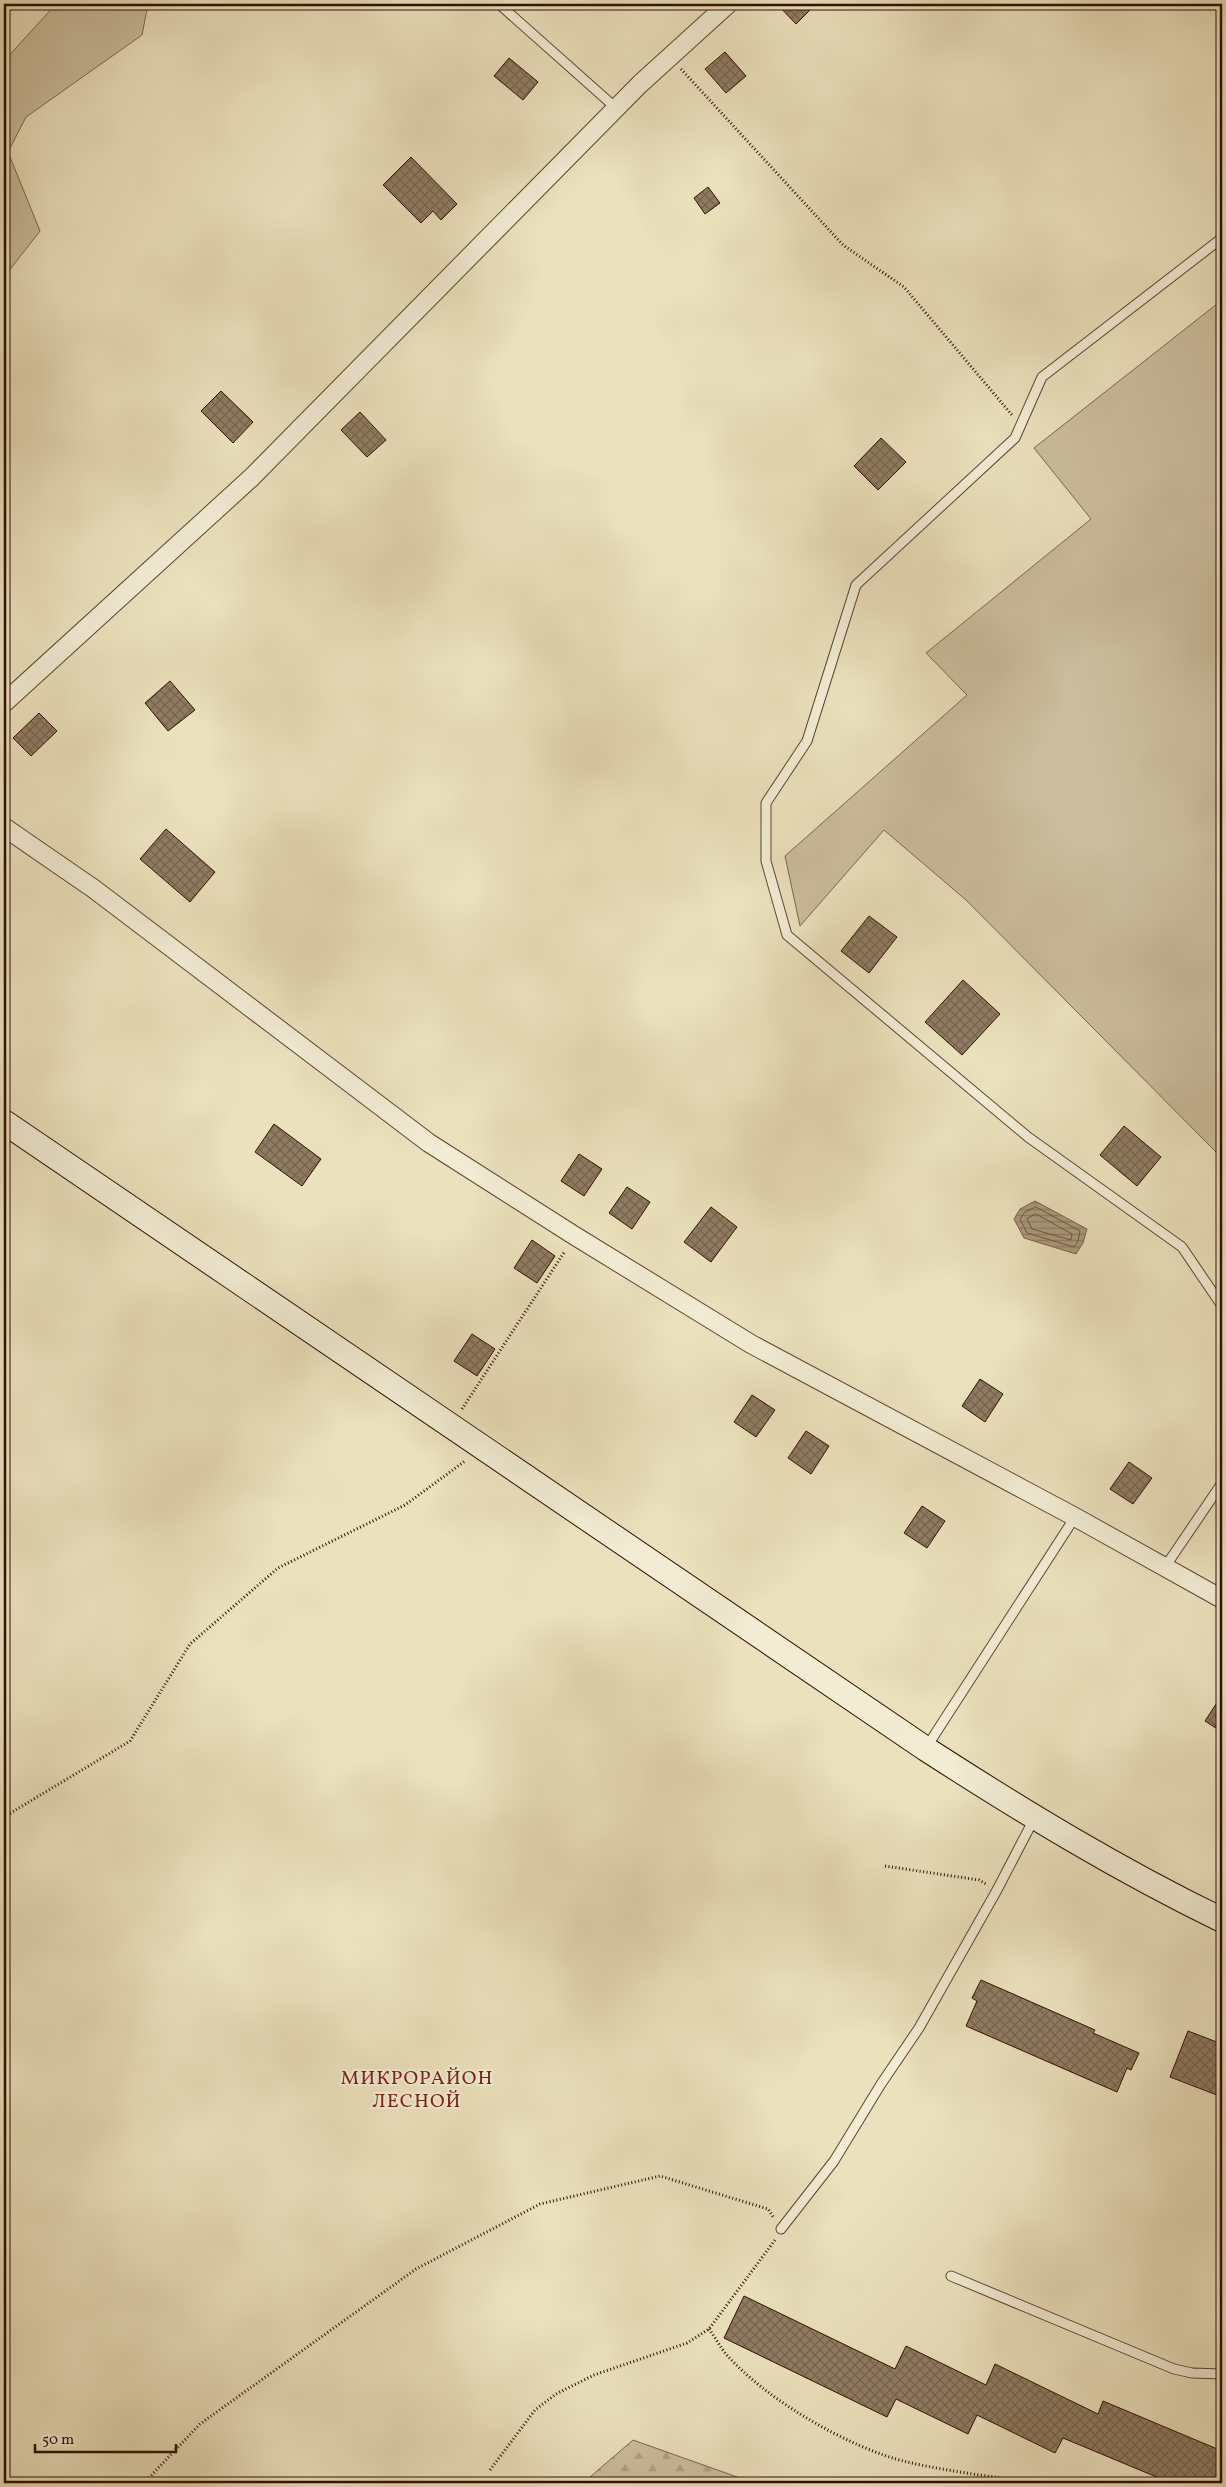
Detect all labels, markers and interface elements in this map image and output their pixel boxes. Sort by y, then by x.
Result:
district label: МИКРОРАЙОН ЛЕСНОЙ [341,2065,493,2116]
scale bar [35,2422,176,2454]
text: 50 m [42,2430,74,2451]

